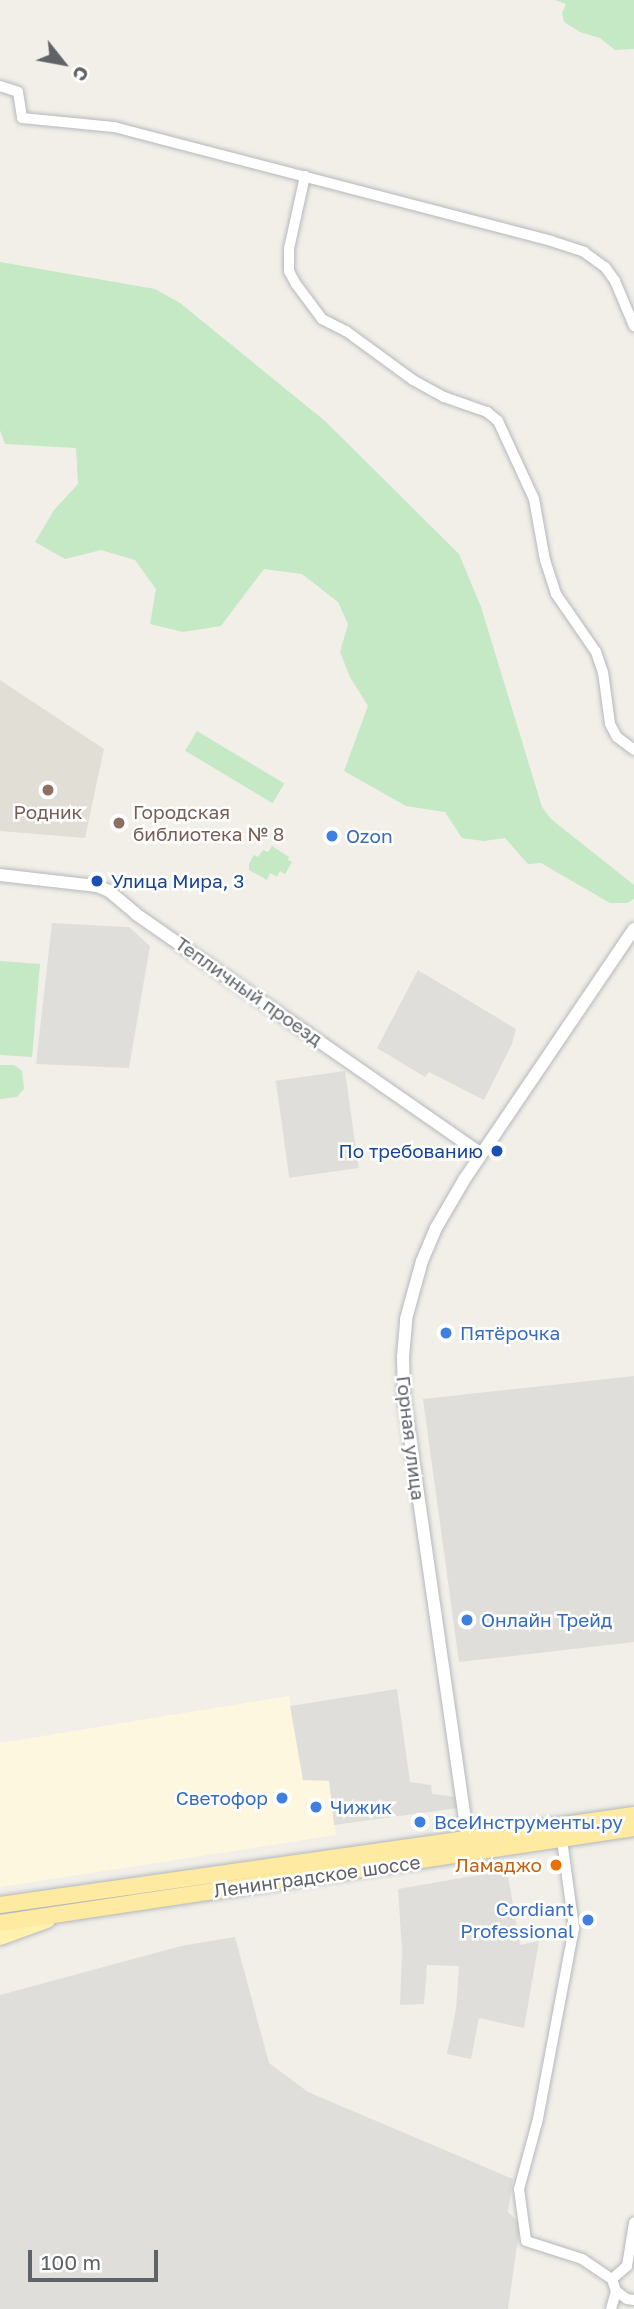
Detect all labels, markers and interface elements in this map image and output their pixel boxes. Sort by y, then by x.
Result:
north arrow [28,28,98,98]
text: С [68,62,95,86]
marker: Родник [40,782,56,798]
place label: Родник [13,801,83,823]
place label: Городская библиотека № 8 [133,801,284,845]
marker: Городская библиотека № 8 [111,815,127,831]
place label: Ozon [346,825,393,847]
marker: Ozon [324,828,340,844]
place label: Улица Мира, 3 [111,870,244,892]
marker: Улица Мира, 3 [89,873,105,889]
street label: Тепличный проезд [171,932,327,1050]
place label: По требованию [339,1140,483,1162]
marker: По требованию [489,1143,505,1159]
place label: Пятёрочка [460,1322,560,1344]
marker: Пятёрочка [438,1325,454,1341]
street label: Горная улица [392,1374,430,1502]
place label: Онлайн Трейд [481,1609,612,1631]
marker: Онлайн Трейд [459,1612,475,1628]
place label: Светофор [176,1787,268,1809]
marker: Светофор [274,1790,290,1806]
place label: Чижик [330,1796,392,1818]
marker: Чижик [308,1799,324,1815]
place label: ВсеИнструменты.ру [434,1811,623,1833]
marker: ВсеИнструменты.ру [412,1814,428,1830]
street label: Ленинградское шоссе [212,1850,422,1902]
place label: Ламаджо [455,1854,542,1876]
marker: Ламаджо [548,1857,564,1873]
place label: Cordiant Professional [460,1898,574,1942]
marker: Cordiant Professional [580,1912,596,1928]
scale bar [32,2236,161,2280]
text: 100 m [41,2249,101,2275]

